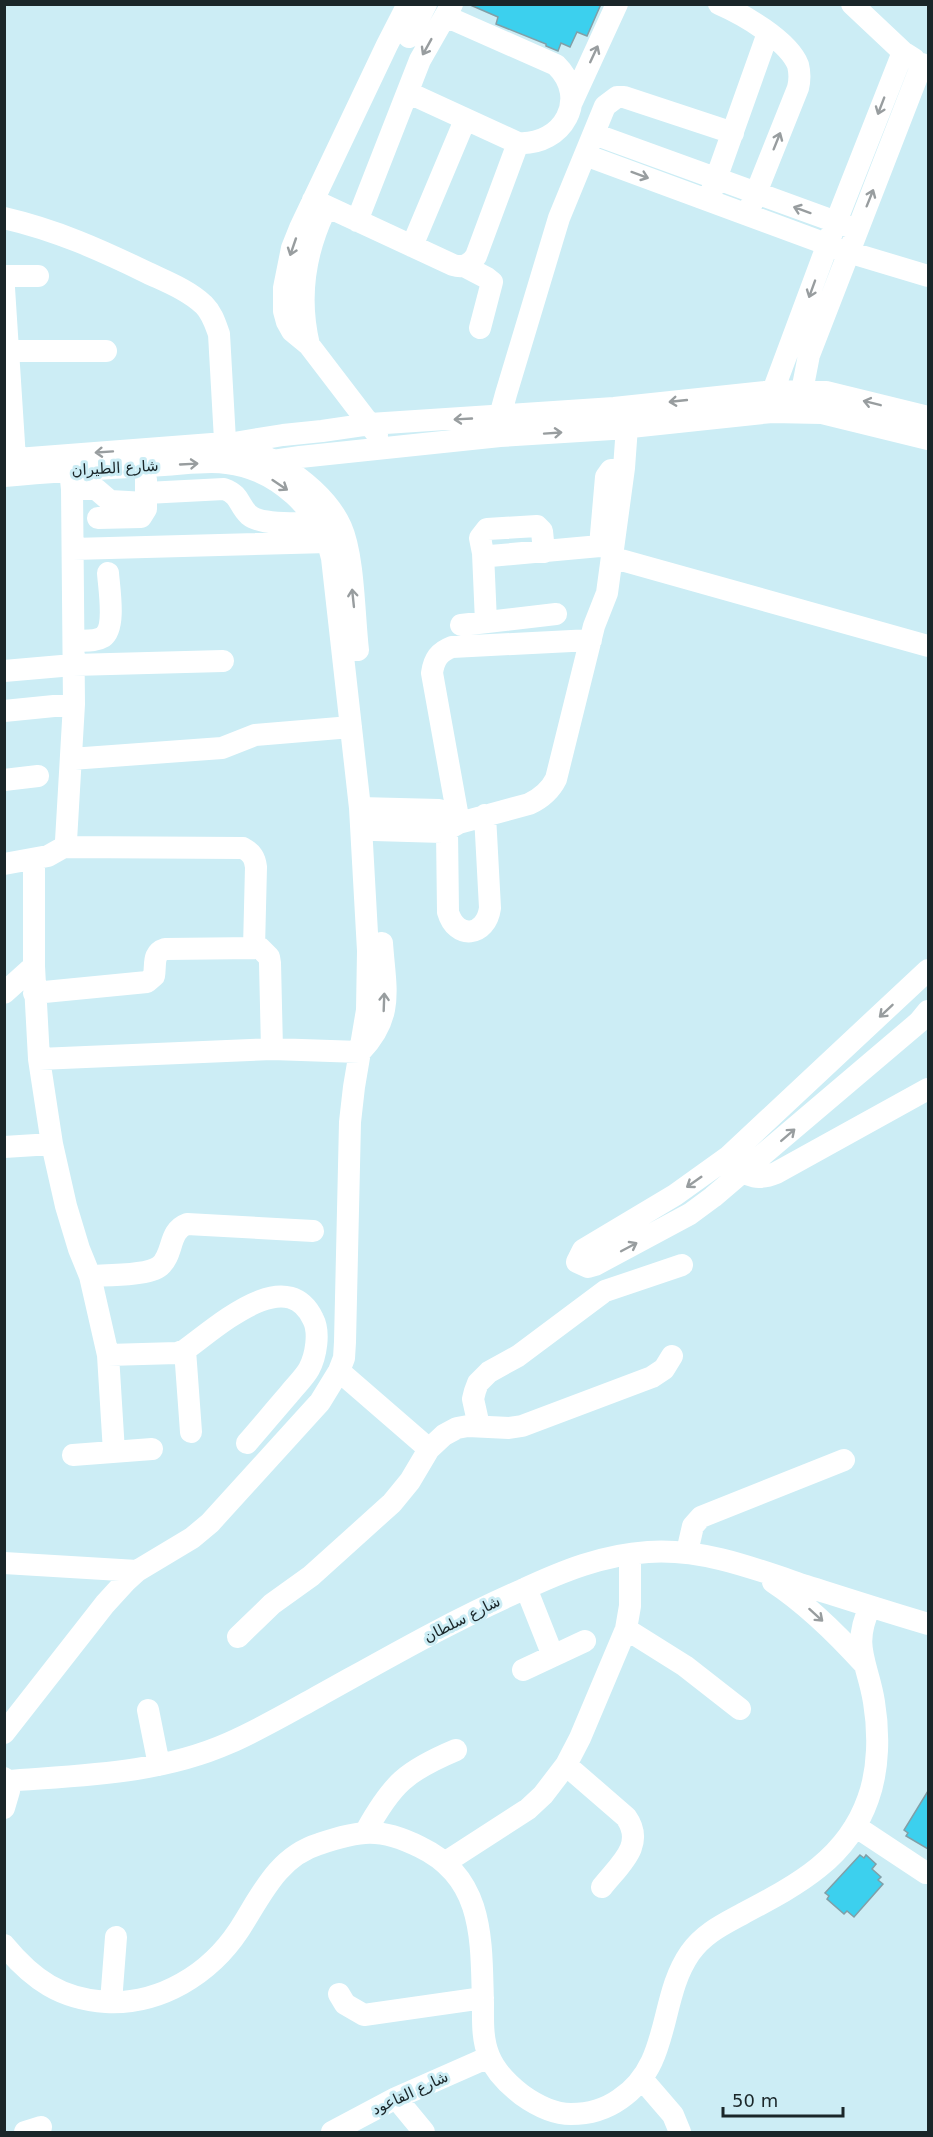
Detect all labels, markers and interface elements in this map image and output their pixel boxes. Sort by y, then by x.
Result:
one-way arrow [421,38,433,55]
one-way arrow [589,46,601,64]
one-way arrow [875,97,886,115]
one-way arrow [772,133,783,151]
one-way arrow [630,171,649,182]
one-way arrow [865,189,876,207]
one-way arrow [794,203,812,214]
one-way arrow [287,237,298,256]
one-way arrow [805,279,816,297]
one-way arrow [669,396,689,407]
one-way arrow [863,396,882,408]
one-way arrow [454,413,474,424]
one-way arrow [542,427,562,438]
one-way arrow [94,447,114,458]
street label: شارع الطيران [71,457,159,479]
one-way arrow [178,459,198,470]
one-way arrow [271,479,288,491]
one-way arrow [347,589,358,608]
one-way arrow [379,992,390,1012]
one-way arrow [879,1004,894,1018]
one-way arrow [780,1128,796,1141]
one-way arrow [686,1176,702,1188]
one-way arrow [620,1240,638,1252]
street label: شارع سلطان [421,1592,503,1646]
one-way arrow [808,1608,823,1622]
street label: شارع القاعود [369,2067,451,2119]
scale bar [723,2080,843,2118]
text: 50 m [732,2090,778,2111]

